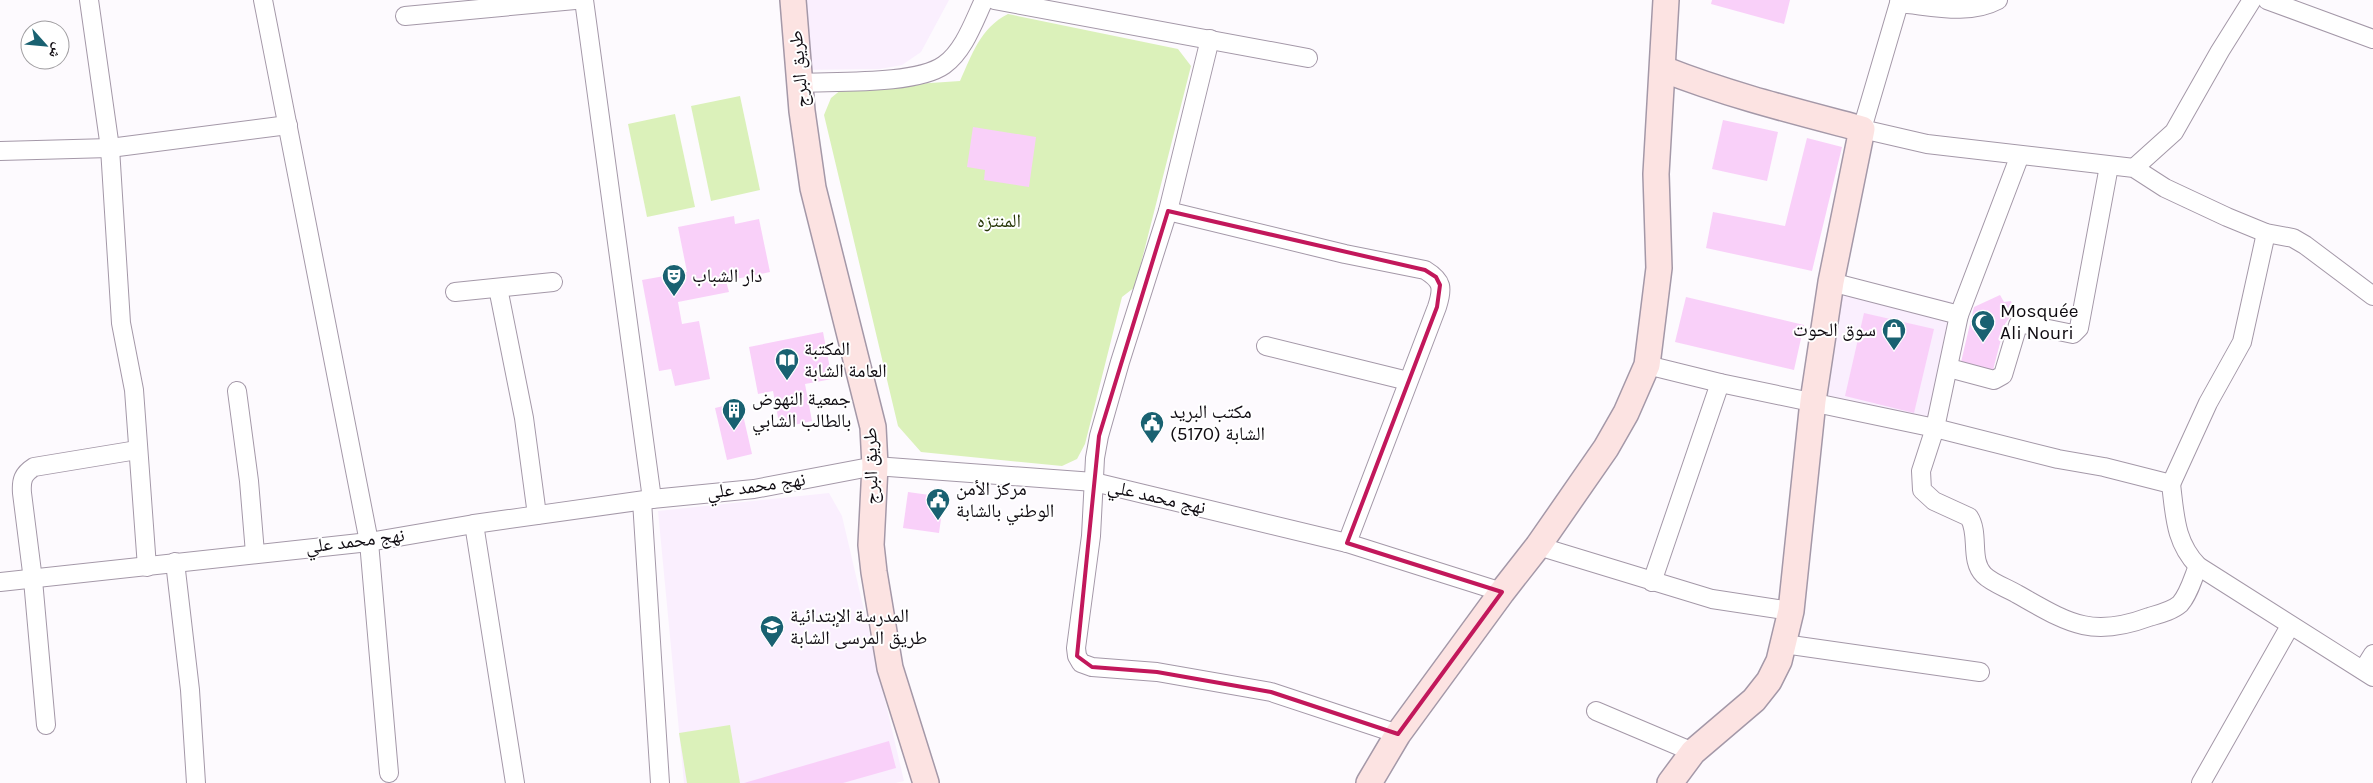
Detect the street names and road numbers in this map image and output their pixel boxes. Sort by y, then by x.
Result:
street label: طريق البرج [785,30,813,108]
street label: طريق البرج [859,427,883,505]
street label: نهج محمد علي [705,468,807,508]
street label: نهج محمد علي [1105,475,1208,523]
street label: نهج محمد علي [304,524,406,562]

